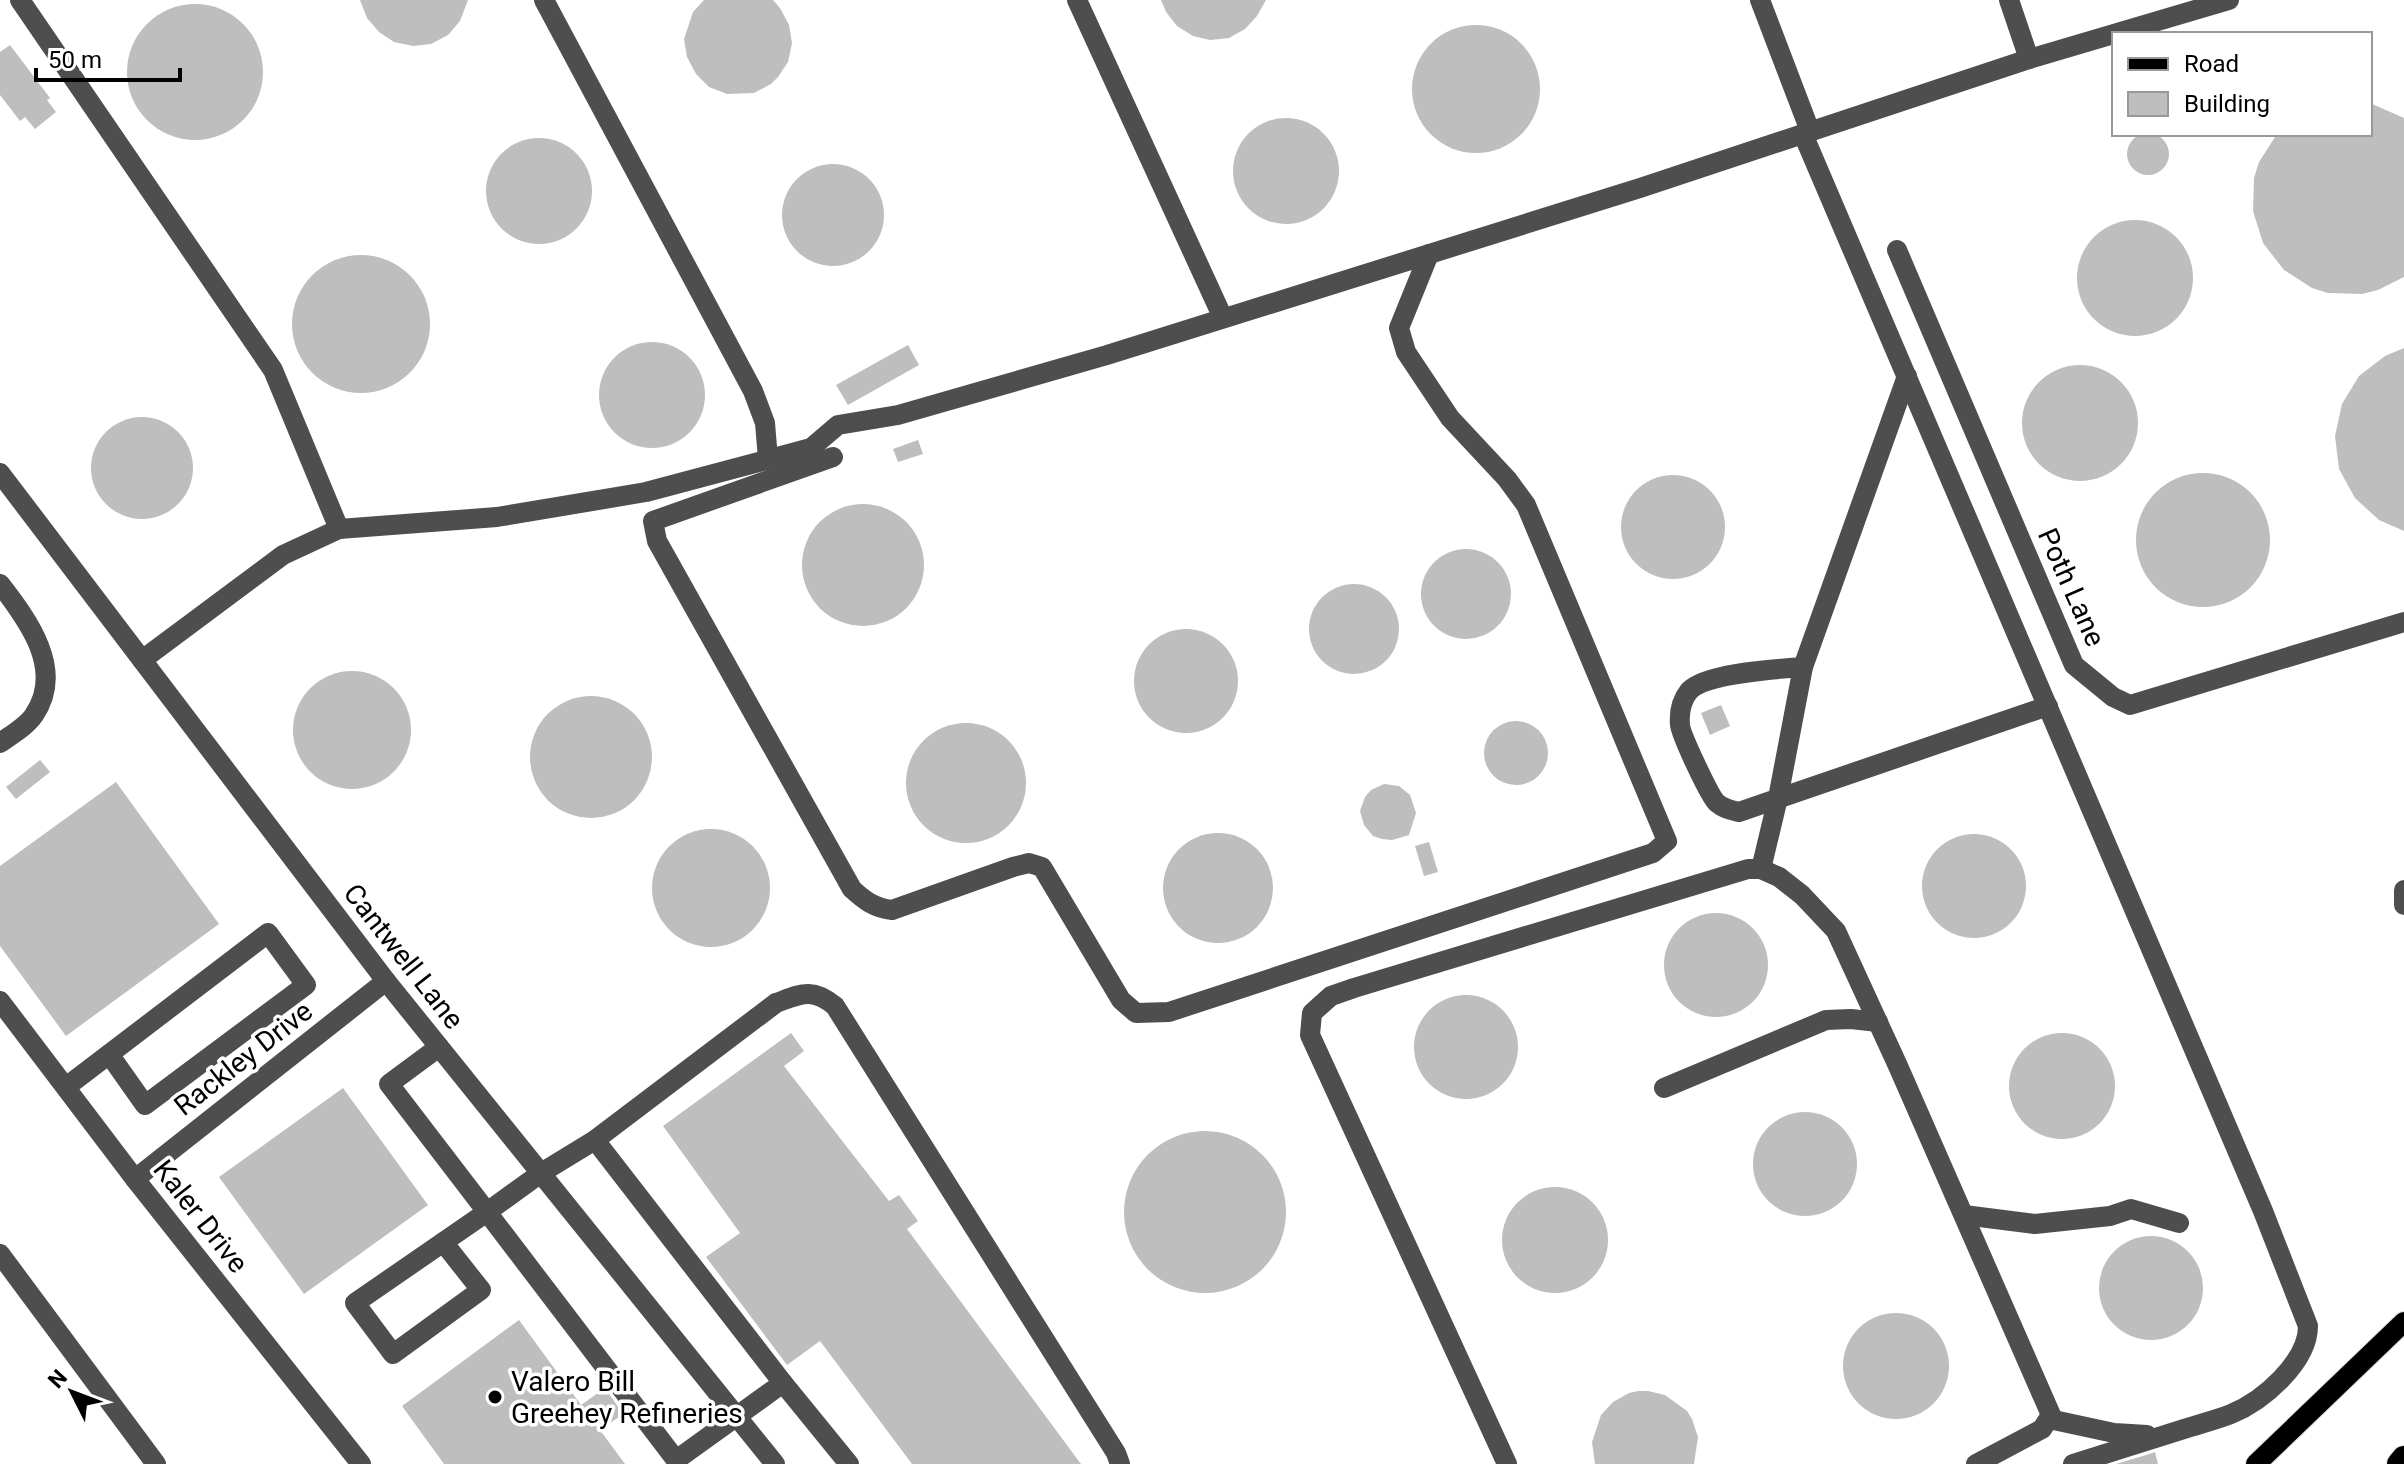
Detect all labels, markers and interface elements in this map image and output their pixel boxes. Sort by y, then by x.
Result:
scale bar [36,32,180,82]
legend [2112,32,2372,136]
text: 50 m [48,46,102,74]
text: Road [2184,50,2239,78]
text: Building [2184,90,2270,118]
street label: Poth Lane [2031,523,2112,651]
street label: Cantwell Lane [337,877,471,1035]
street label: Rackley Drive [168,994,319,1122]
street label: Kaler Drive [146,1153,255,1279]
north arrow [32,1352,112,1432]
text: N [43,1365,72,1393]
place label: Valero Bill Greehey Refineries [511,1365,743,1430]
marker: Valero Bill Greehey Refineries [486,1388,504,1406]

